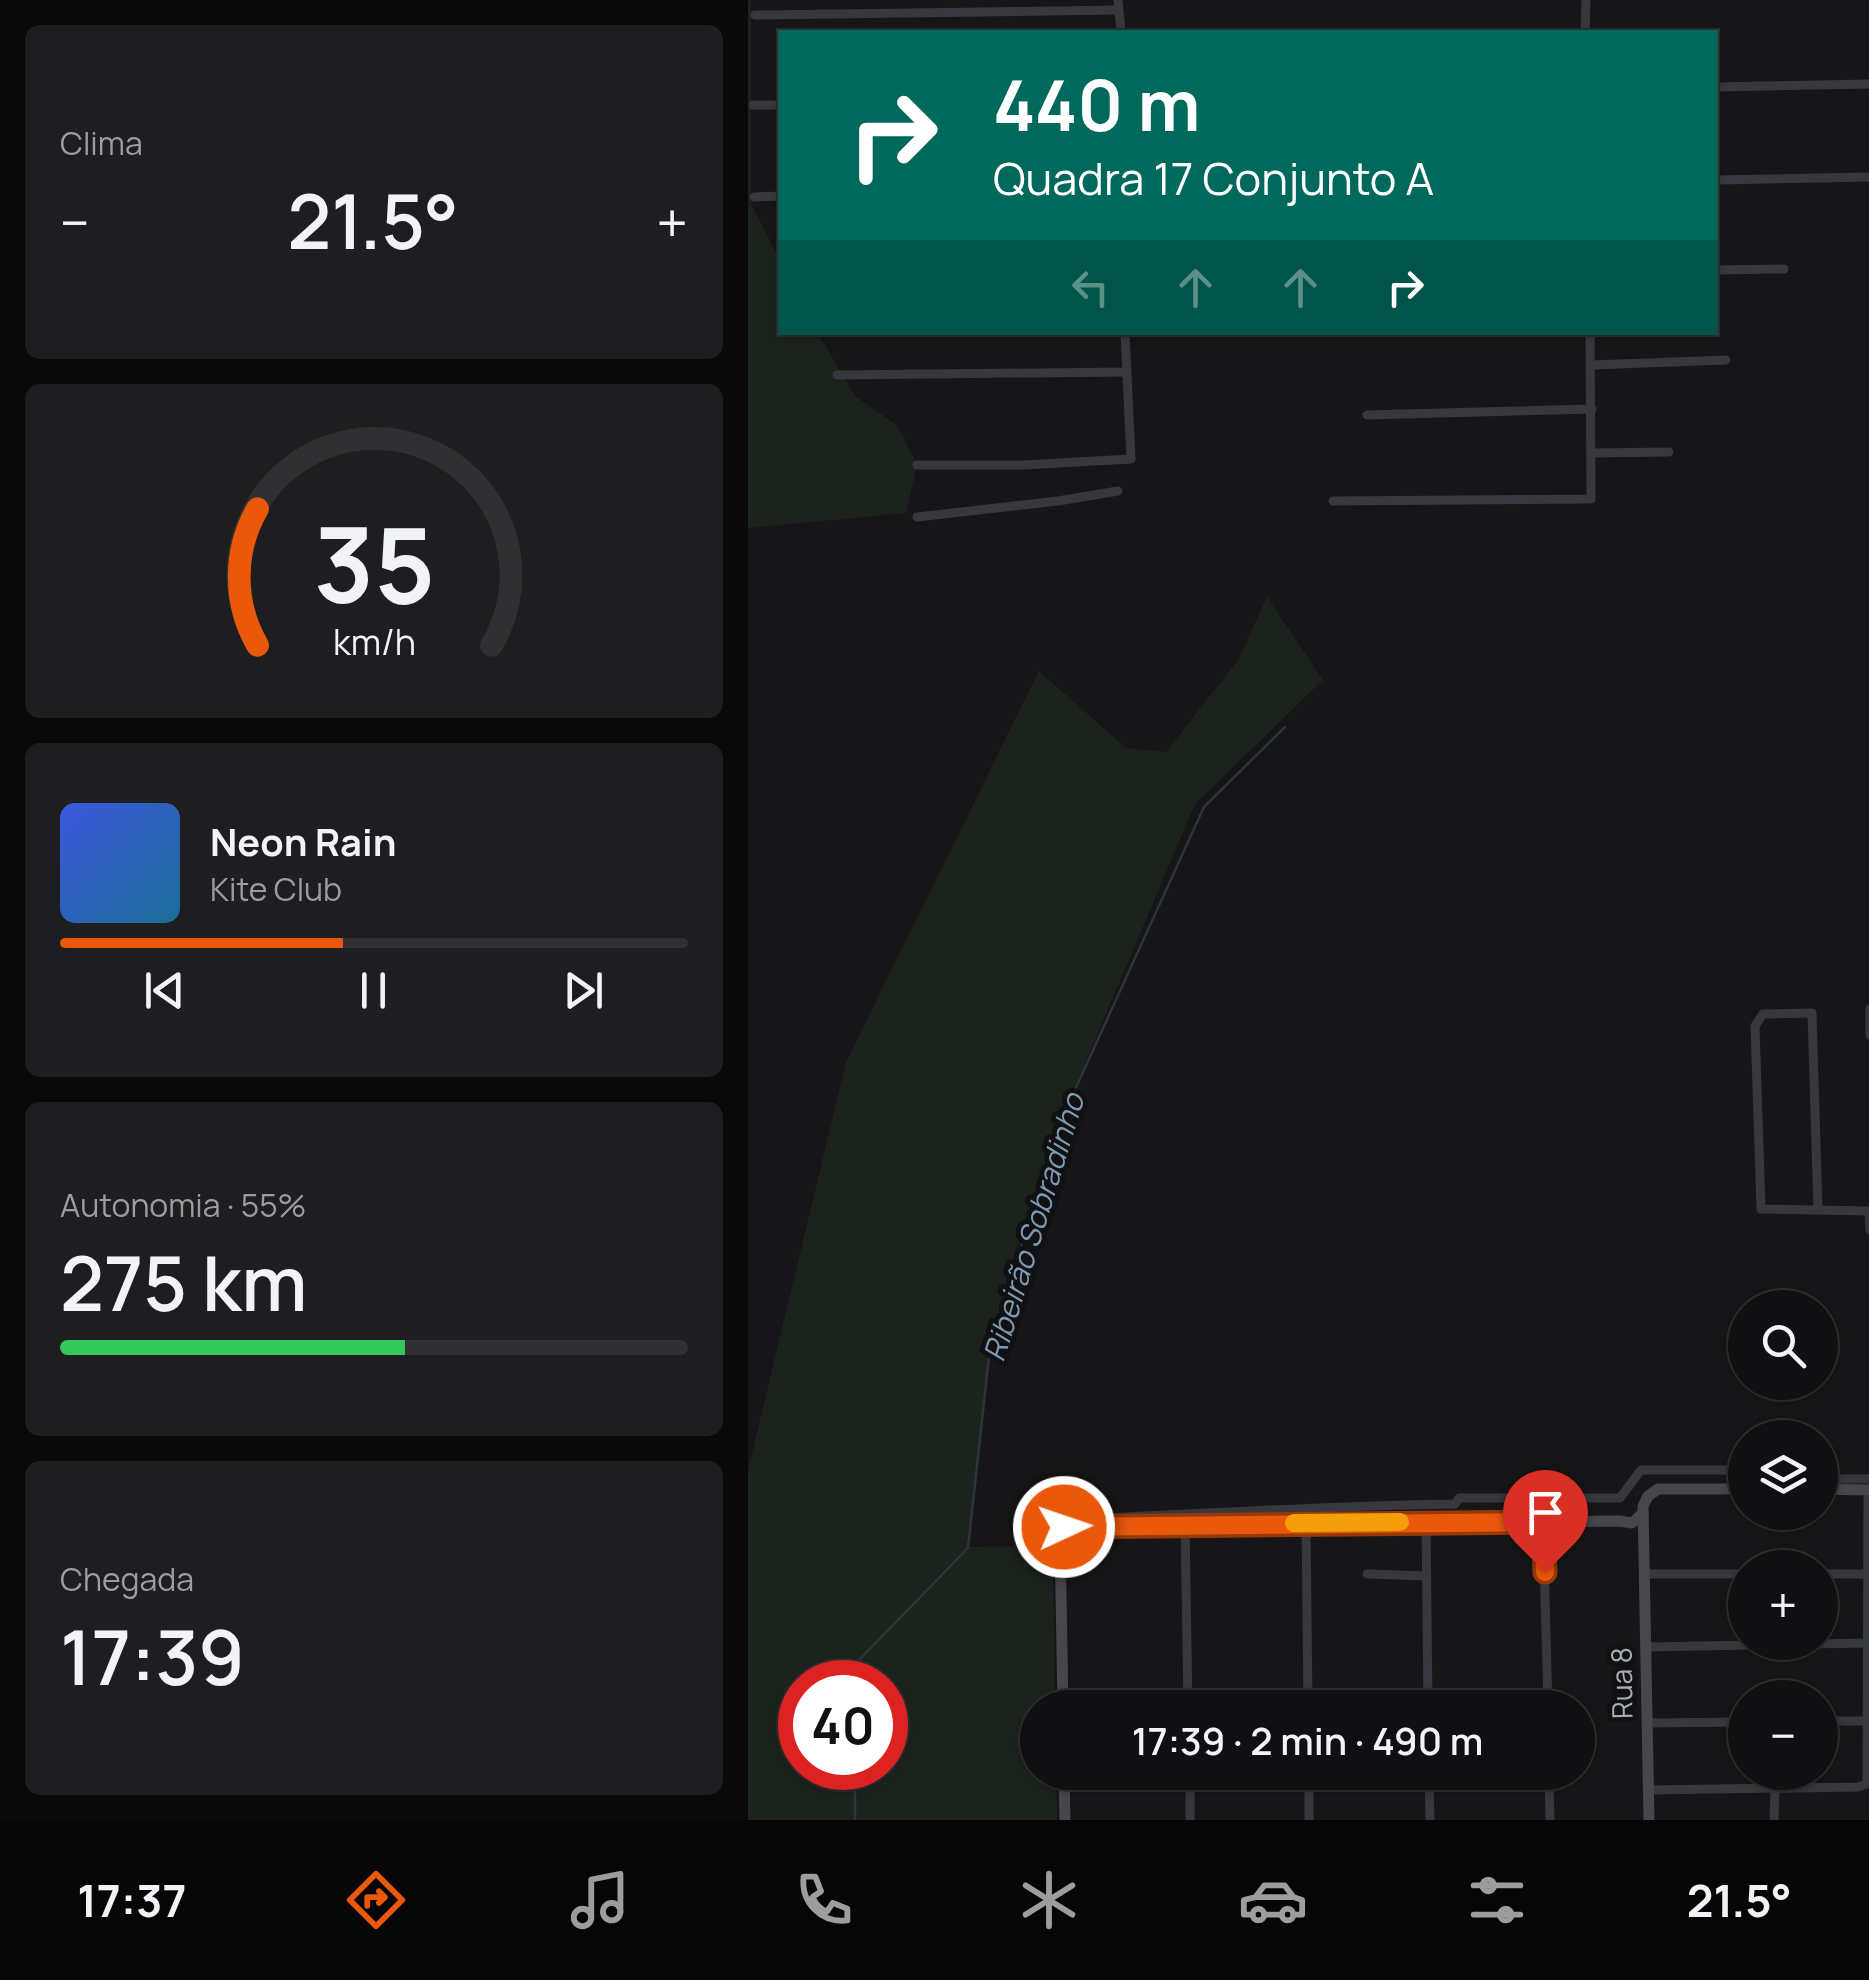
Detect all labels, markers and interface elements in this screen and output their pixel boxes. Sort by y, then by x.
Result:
text: 440 m [993,56,1200,152]
icon: right [828,70,958,200]
text: Clima [60,121,143,165]
text: Quadra 17 Conjunto A [993,147,1434,209]
text: 21.5° [287,169,459,272]
text: − [60,184,90,260]
text: + [656,184,688,260]
icon: left [1063,260,1118,315]
icon: ahead [1168,260,1223,315]
icon: ahead [1273,260,1328,315]
icon: right [1378,260,1433,315]
text: 35 [313,492,435,634]
text: km/h [332,617,416,666]
text: Neon Rain [210,815,396,867]
text: Kite Club [210,867,342,911]
icon: previous [137,963,192,1018]
icon: pause [346,963,401,1018]
icon: next [556,963,611,1018]
water label: Ribeirão Sobradinho [973,1086,1094,1366]
text: Autonomia · 55% [60,1183,306,1227]
text: 275 km [60,1231,307,1334]
map controls [1728,1290,1838,1790]
button: search [1728,1290,1838,1400]
button: layers [1728,1420,1838,1530]
pin [1503,1470,1588,1573]
position arrow [1012,1475,1116,1579]
icon: arrive [1518,1485,1573,1540]
button: + [1728,1550,1838,1660]
text: Chegada [60,1557,194,1601]
text: 17:39 [60,1605,245,1708]
street label: Rua 8 [1601,1647,1641,1719]
speed limit sign: 40 [778,1660,908,1790]
button: − [1728,1680,1838,1790]
text: 17:39 · 2 min · 490 m [1132,1714,1483,1766]
icon: directions [341,1865,411,1935]
icon: music [565,1865,635,1935]
icon: phone [789,1865,859,1935]
icon: climate [1014,1865,1084,1935]
icon: car [1238,1865,1308,1935]
icon: filters [1462,1865,1532,1935]
text: 17:37 [77,1869,186,1931]
text: 21.5° [1687,1869,1792,1931]

